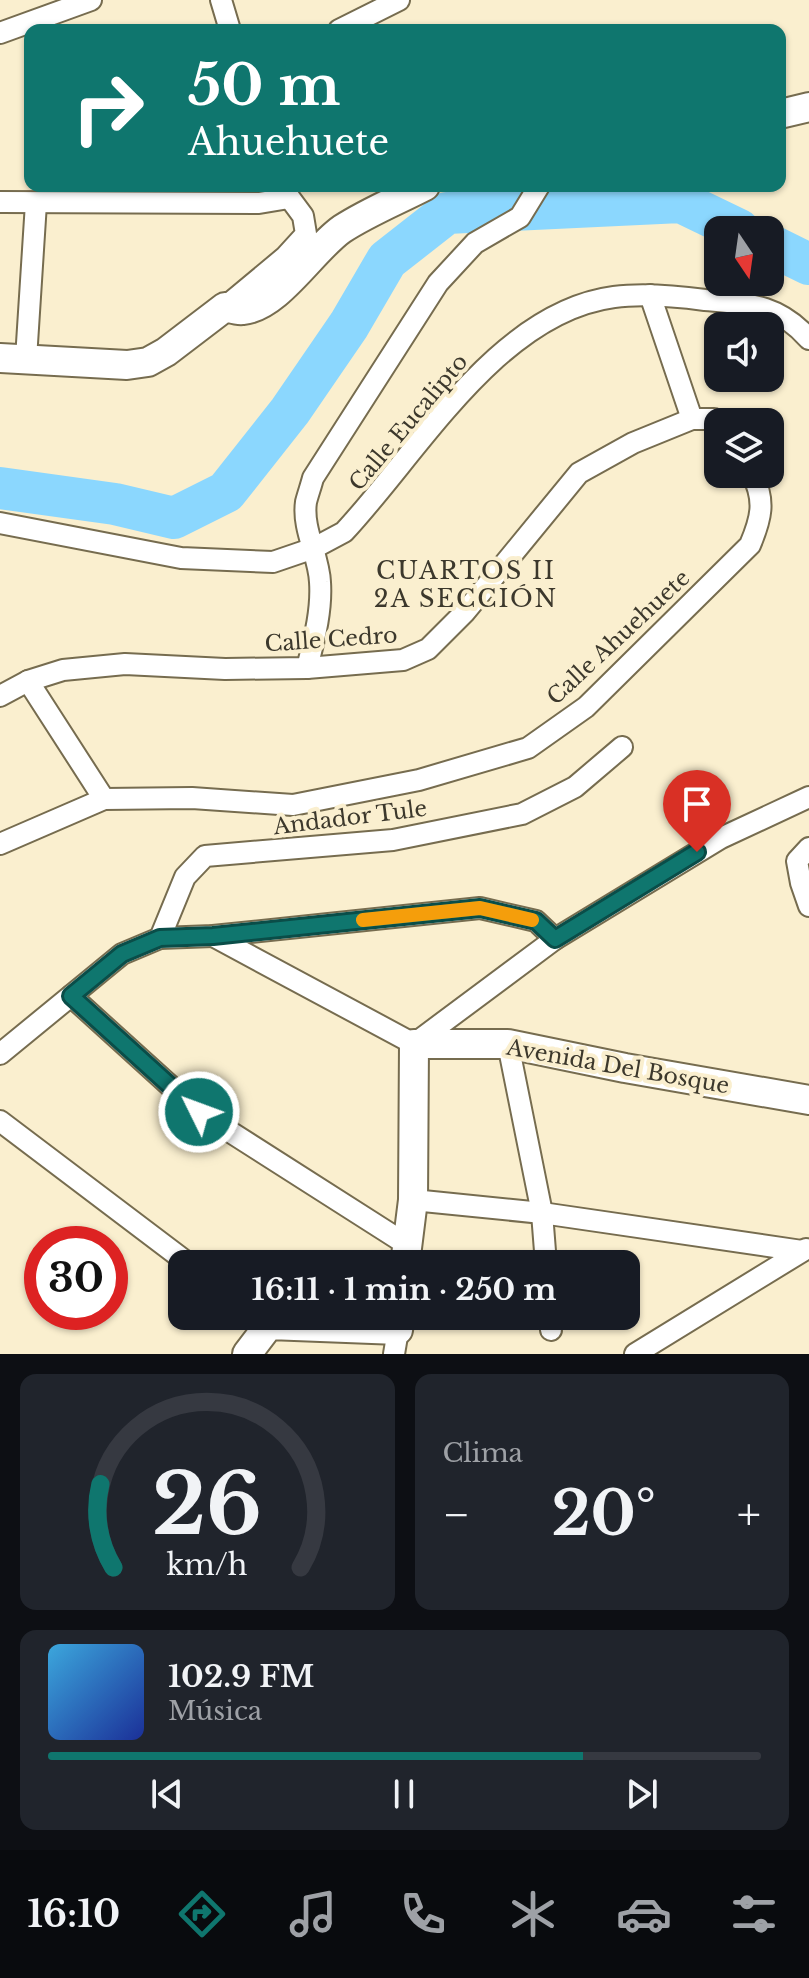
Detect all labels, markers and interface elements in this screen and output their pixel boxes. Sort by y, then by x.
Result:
text: 50 m [188,51,340,120]
icon: right [56,56,160,160]
text: Ahuehuete [188,120,389,165]
north arrow [704,216,784,296]
map controls [704,216,784,488]
button: sound [704,312,784,392]
street label: Calle Eucalipto [343,349,473,496]
button: layers [704,408,784,488]
district label: CUARTOS II 2A SECCIÓN [374,556,558,613]
street label: Calle Ahuehuete [541,564,695,710]
street label: Calle Cedro [264,621,398,658]
pin [663,770,731,852]
icon: arrive [675,782,719,826]
street label: Andador Tule [271,795,429,840]
street label: Avenida Del Bosque [504,1033,731,1099]
position arrow [157,1070,241,1154]
speed limit sign: 30 [24,1226,128,1330]
text: 16:11 · 1 min · 250 m [252,1271,556,1308]
text: Clima [443,1437,523,1469]
text: 26 [152,1453,262,1556]
text: 20° [551,1477,656,1551]
text: − [443,1487,470,1542]
text: + [737,1487,761,1542]
text: km/h [167,1547,248,1583]
text: 102.9 FM [168,1658,314,1695]
text: Música [168,1695,262,1727]
icon: previous [145,1772,189,1816]
icon: pause [382,1772,426,1816]
icon: next [620,1772,664,1816]
icon: directions [174,1886,230,1942]
icon: music [285,1886,341,1942]
icon: phone [395,1886,451,1942]
icon: climate [505,1886,561,1942]
icon: car [616,1886,672,1942]
icon: filters [726,1886,782,1942]
text: 16:10 [27,1892,120,1937]

